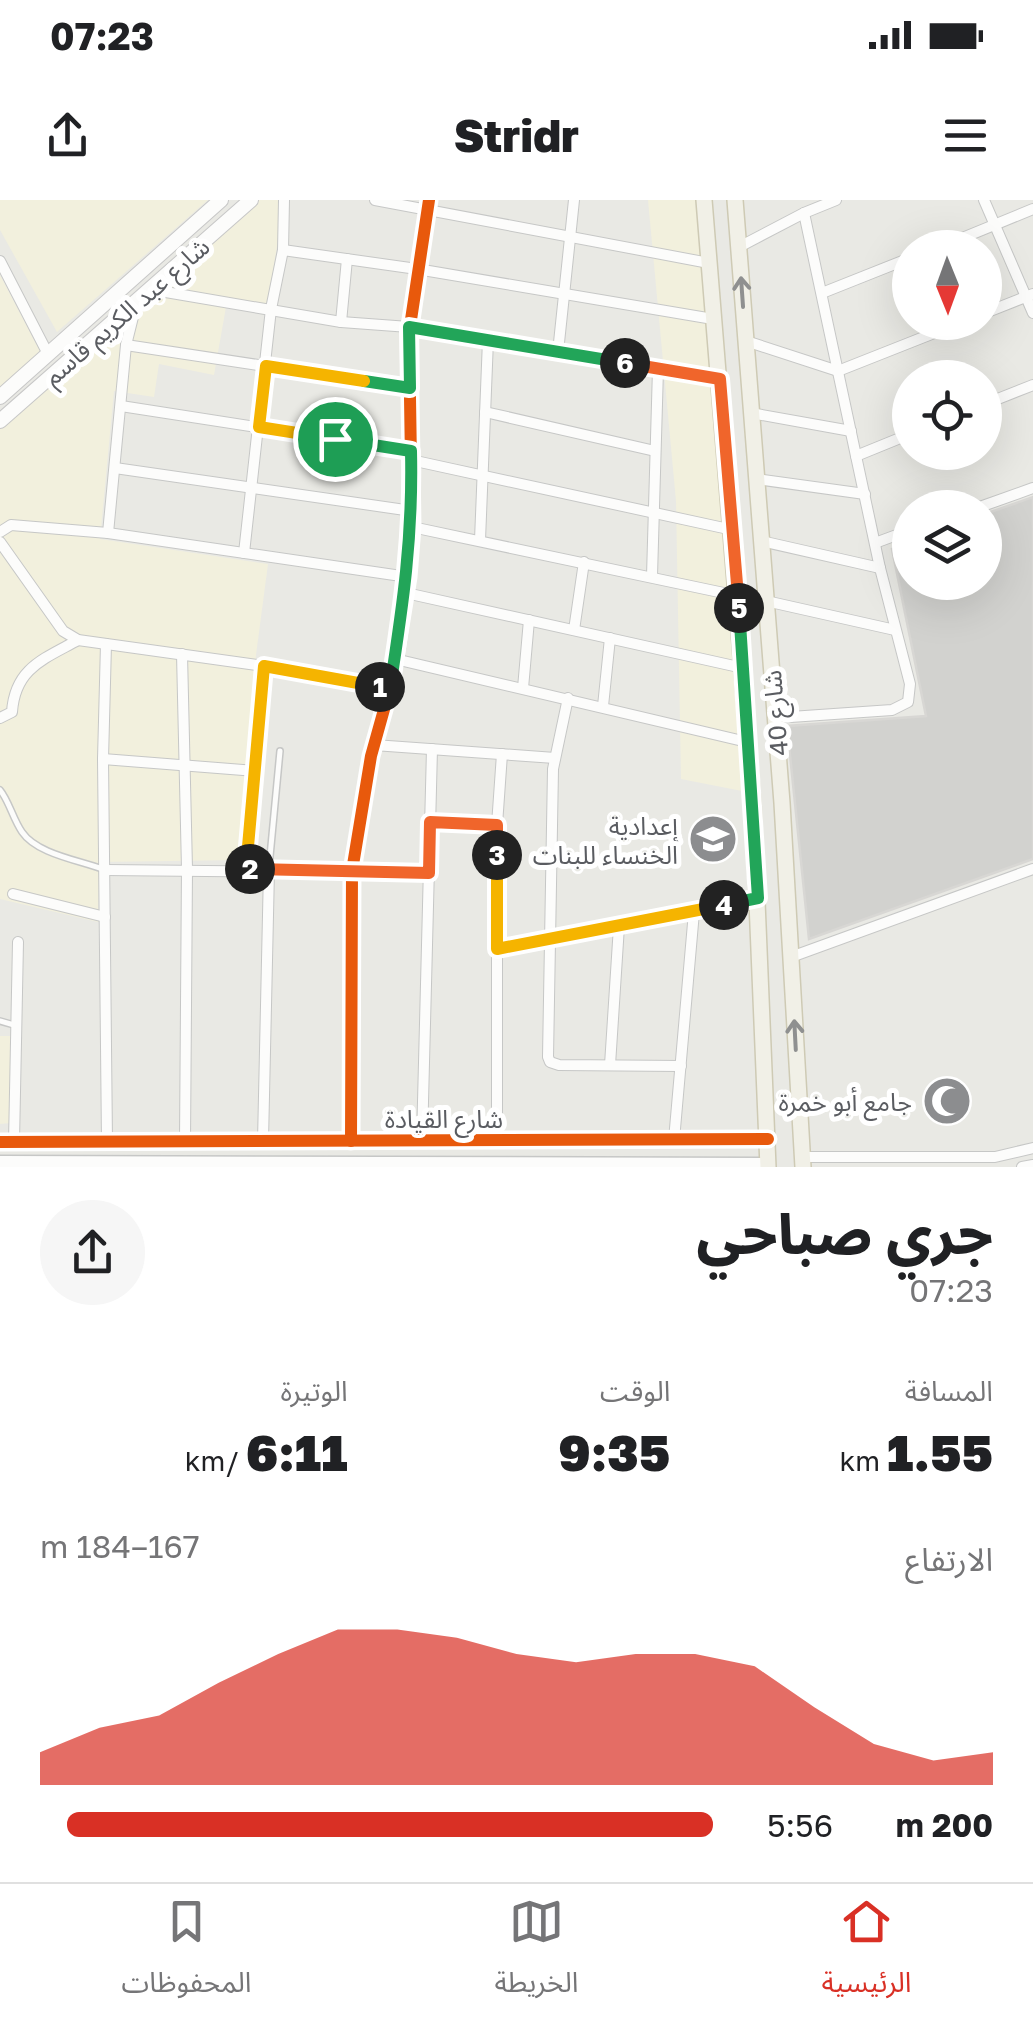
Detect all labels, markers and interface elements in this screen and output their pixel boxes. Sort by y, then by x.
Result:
text: 07:23 [50,13,154,58]
icon: share [40,108,95,163]
text: Stridr [454,108,579,162]
icon: menu [938,108,993,163]
street label: شارع عبد الكريم قاسم [37,230,219,395]
north arrow [892,230,1002,340]
map controls [892,230,1002,600]
one-way arrow [732,276,751,308]
pin: 6 [600,338,650,388]
text: 6 [616,346,634,379]
button: locate [892,360,1002,470]
pin [293,397,378,482]
icon: arrive [308,412,363,467]
button: layers [892,490,1002,600]
pin: 5 [714,583,764,633]
text: 5 [730,591,748,624]
pin: 1 [355,662,405,712]
street label: شارع 40 [756,669,798,757]
text: 1 [373,670,387,703]
place label: إعدادية الخنساء للبنات [533,810,679,870]
school or university icon: إعدادية الخنساء للبنات [687,813,739,865]
pin: 3 [472,830,522,880]
text: 3 [488,838,506,871]
pin: 2 [225,844,275,894]
text: 2 [241,852,259,885]
pin: 4 [699,880,749,930]
text: 4 [715,888,733,921]
one-way arrow [786,1019,805,1051]
mosque icon: جامع أبو خمرة [921,1075,973,1127]
place label: جامع أبو خمرة [778,1086,912,1121]
street label: شارع القيادة [385,1103,503,1138]
button: share [40,1200,145,1305]
text: جري صباحي [696,1200,993,1266]
text: 07:23 [909,1271,993,1309]
text: الوتيرة [280,1374,348,1407]
text: الوقت [600,1374,670,1407]
text: المسافة [905,1374,993,1407]
text: 6:11 [246,1422,348,1482]
text: 9:35 [558,1422,670,1482]
text: 1.55 [887,1422,993,1482]
text: /km [185,1444,246,1477]
text: km [839,1444,887,1477]
text: 167–184 m [40,1527,200,1565]
text: الارتفاع [905,1540,993,1578]
text: 5:56 [767,1806,833,1844]
text: 200 m [896,1806,993,1844]
tab: المحفوظات [122,1894,252,2013]
tab: الخريطة [495,1894,578,2013]
tab: الرئيسية [821,1894,911,2013]

